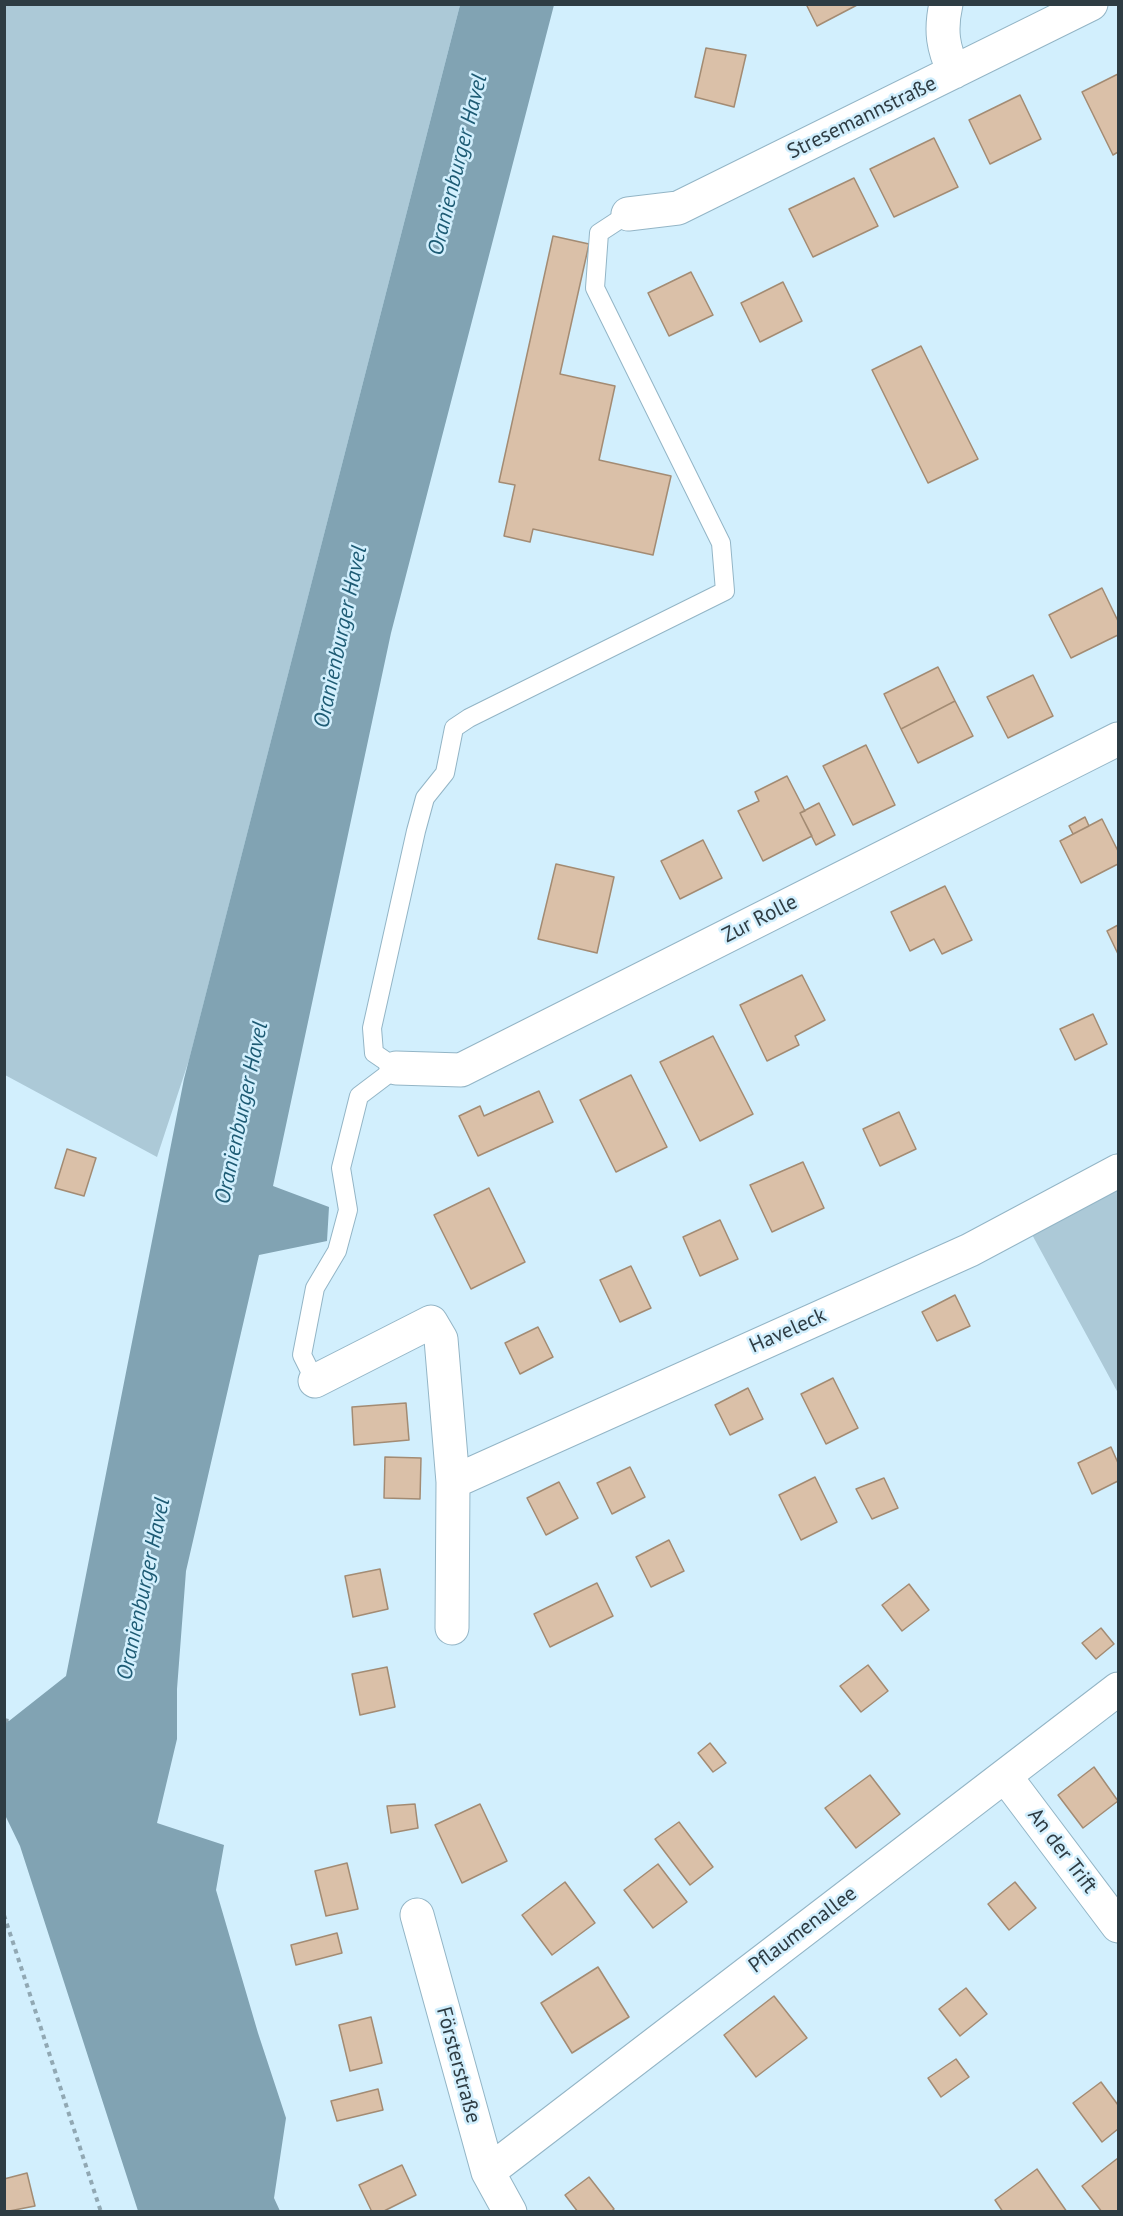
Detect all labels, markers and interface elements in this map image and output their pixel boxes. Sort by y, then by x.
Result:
street label: Stresemannstraße [783,71,941,165]
water label: Oranienburger Havel [423,72,493,258]
water label: Oranienburger Havel [309,543,373,731]
street label: Zur Rolle [718,889,802,949]
water label: Oranienburger Havel [210,1019,274,1207]
street label: Haveleck [746,1303,830,1359]
water label: Oranienburger Havel [112,1495,176,1683]
street label: An der Trift [1022,1804,1102,1898]
street label: Pflaumenallee [744,1881,862,1979]
street label: Försterstraße [430,2004,486,2126]

